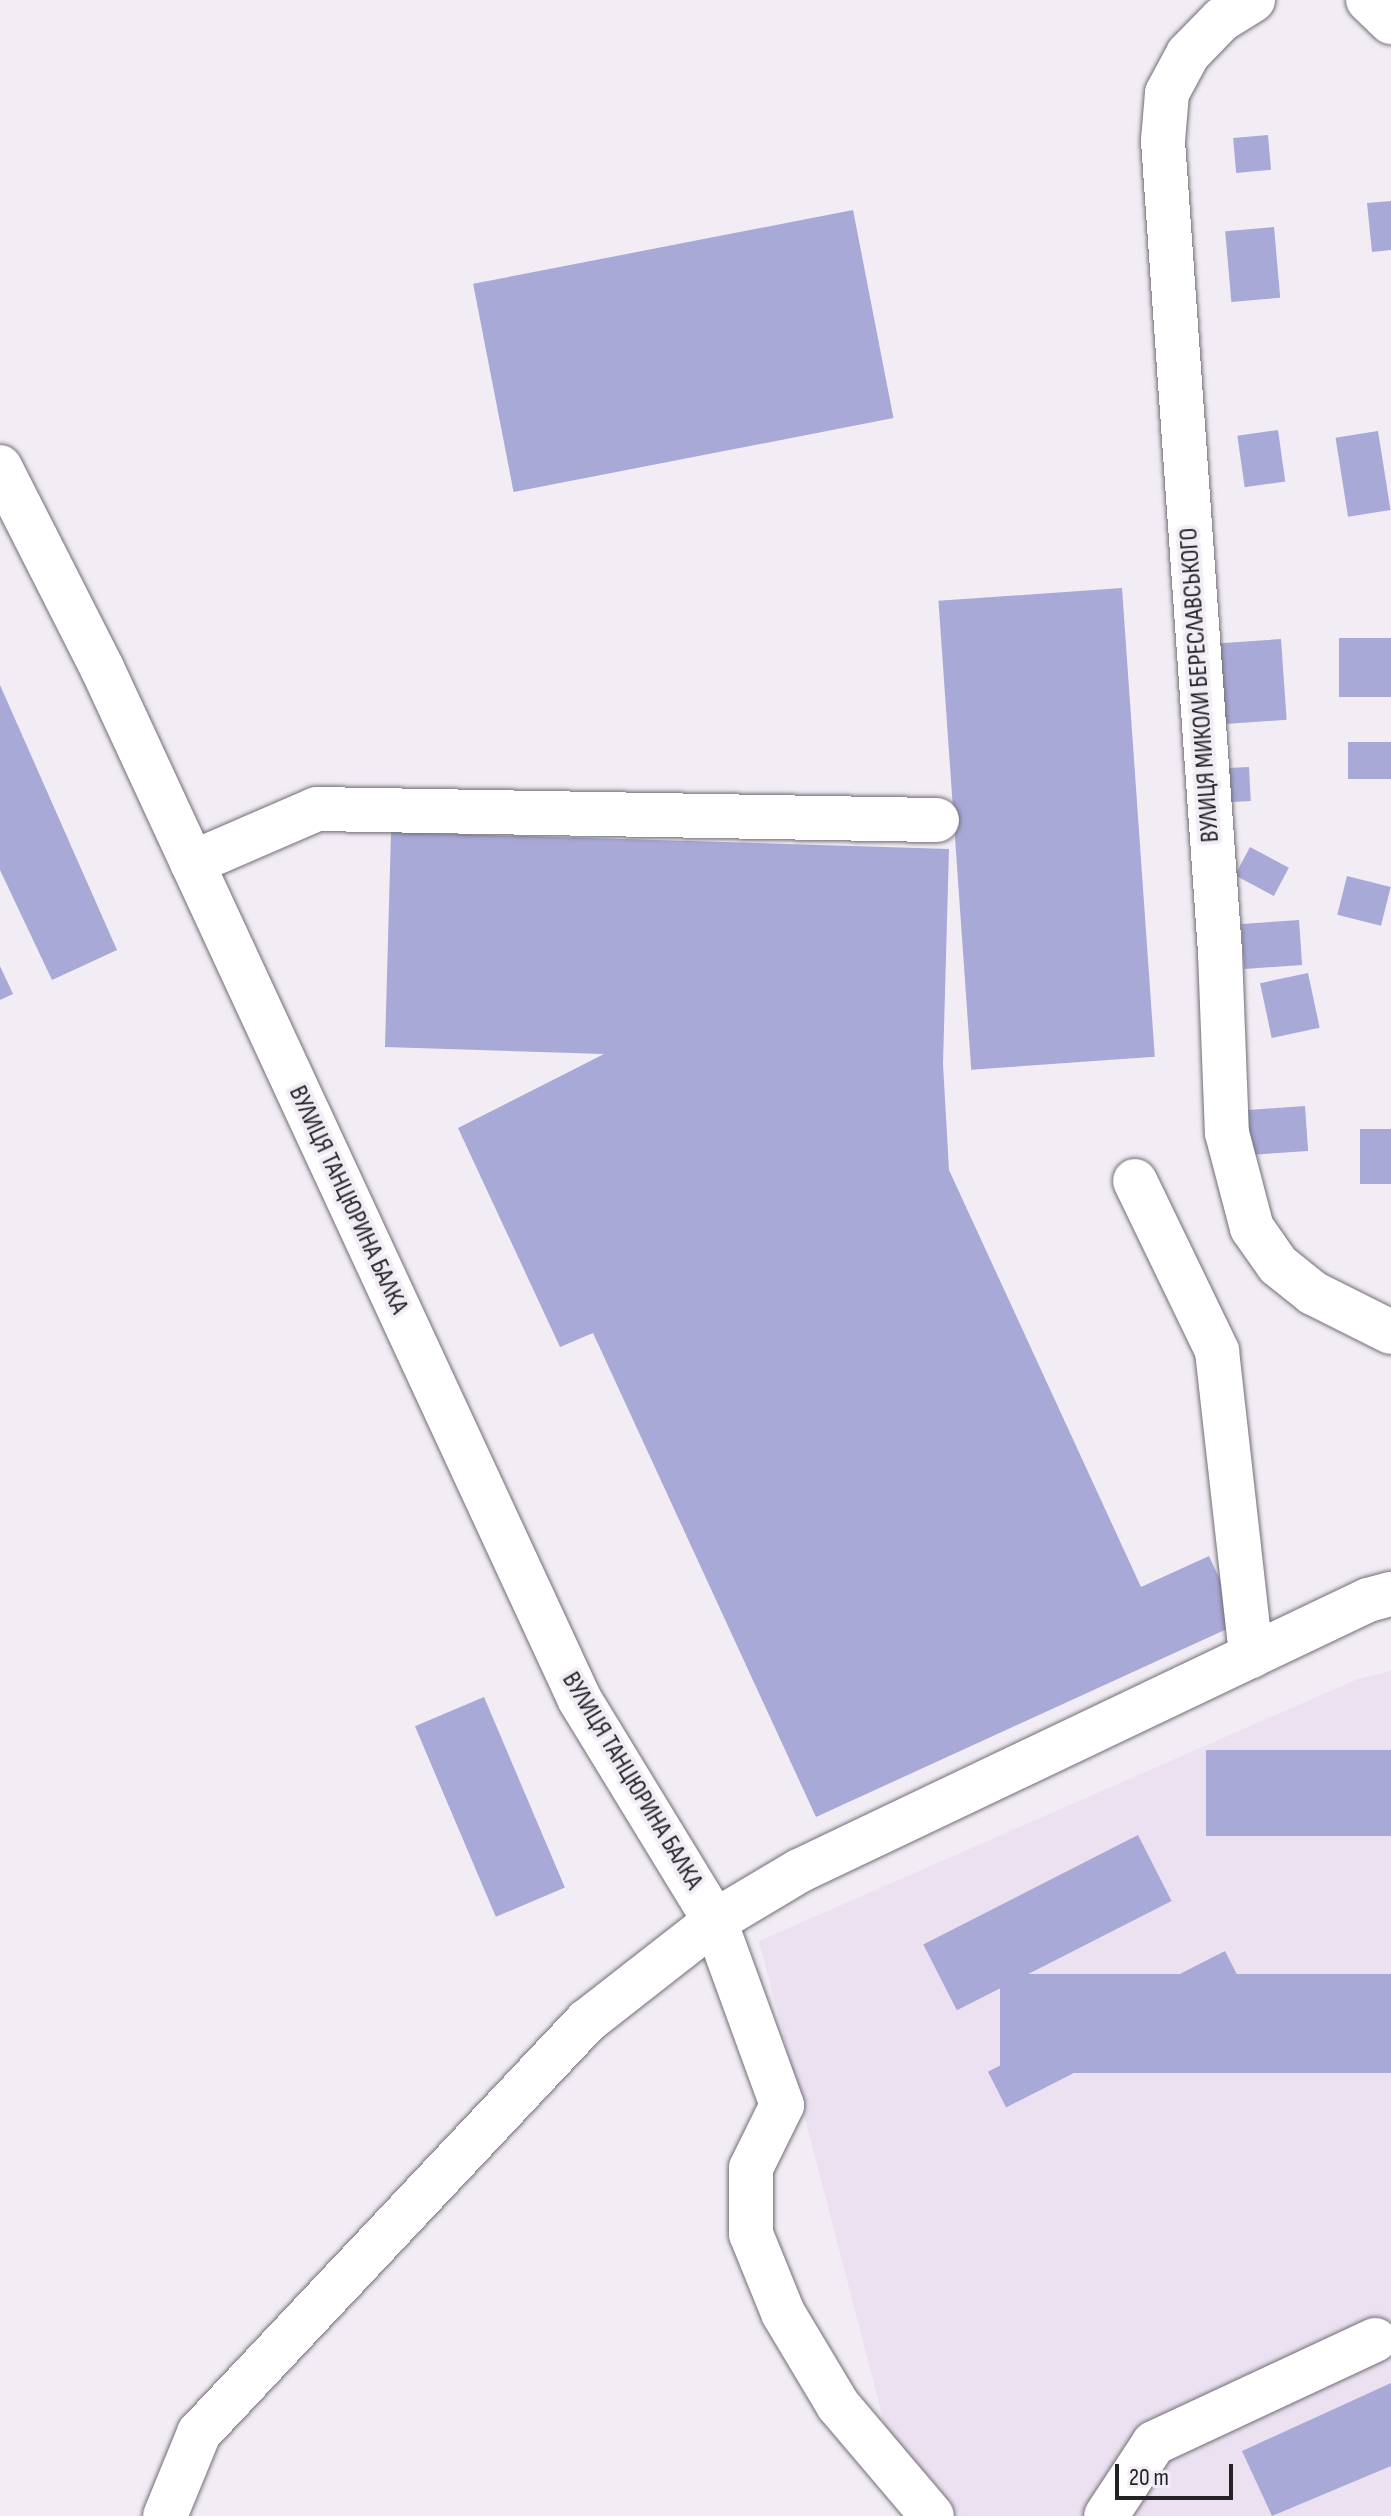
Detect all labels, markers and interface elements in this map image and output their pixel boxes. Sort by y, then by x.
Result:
street label: ВУЛИЦЯ МИКОЛИ БЕРЕСЛАВСЬКОГО [1173,527,1227,843]
street label: ВУЛИЦЯ ТАНЦЮРИНА БАЛКА [281,1081,415,1319]
street label: ВУЛИЦЯ ТАНЦЮРИНА БАЛКА [555,1667,709,1895]
scale bar [1119,2448,1237,2498]
text: 20 m [1129,2463,1169,2492]

